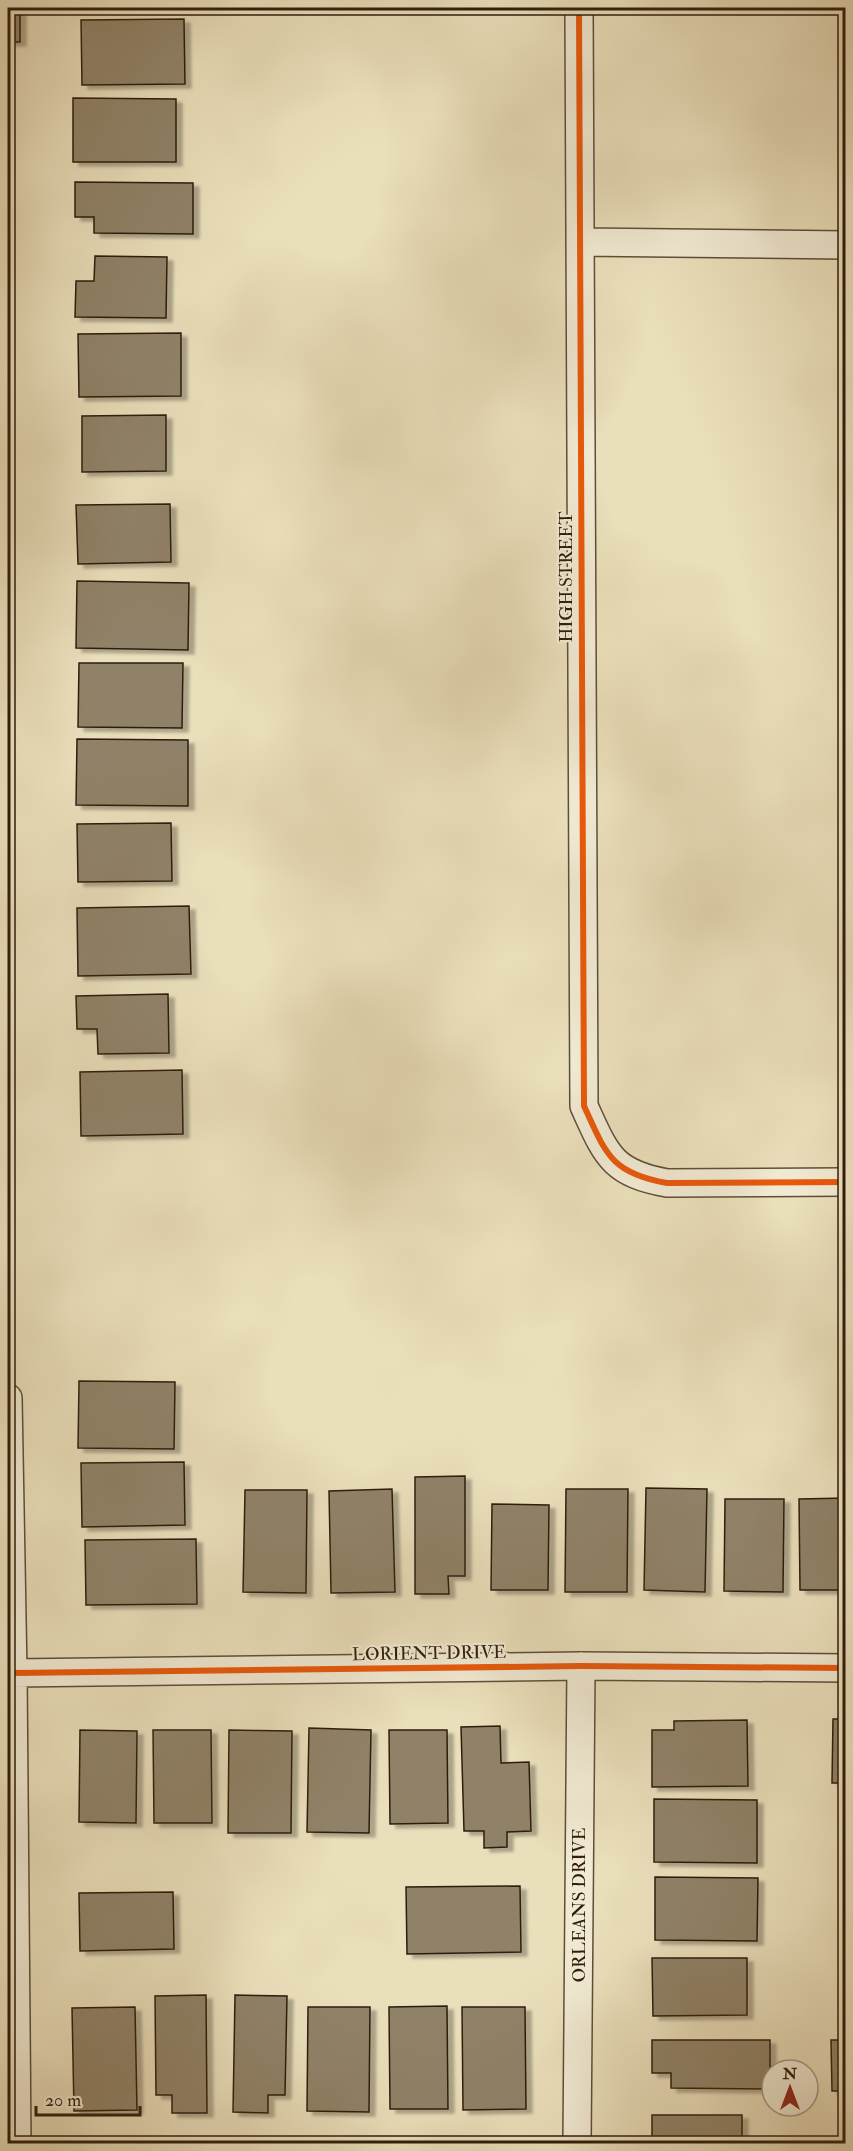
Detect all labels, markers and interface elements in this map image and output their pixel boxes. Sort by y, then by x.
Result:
street label: HIGH STREET [555,511,578,643]
street label: LORIENT DRIVE [352,1641,506,1666]
street label: ORLEANS DRIVE [568,1827,591,1982]
north arrow [760,2058,820,2118]
text: N [782,2064,798,2084]
scale bar [36,2079,140,2117]
text: 20 m [45,2089,81,2112]

